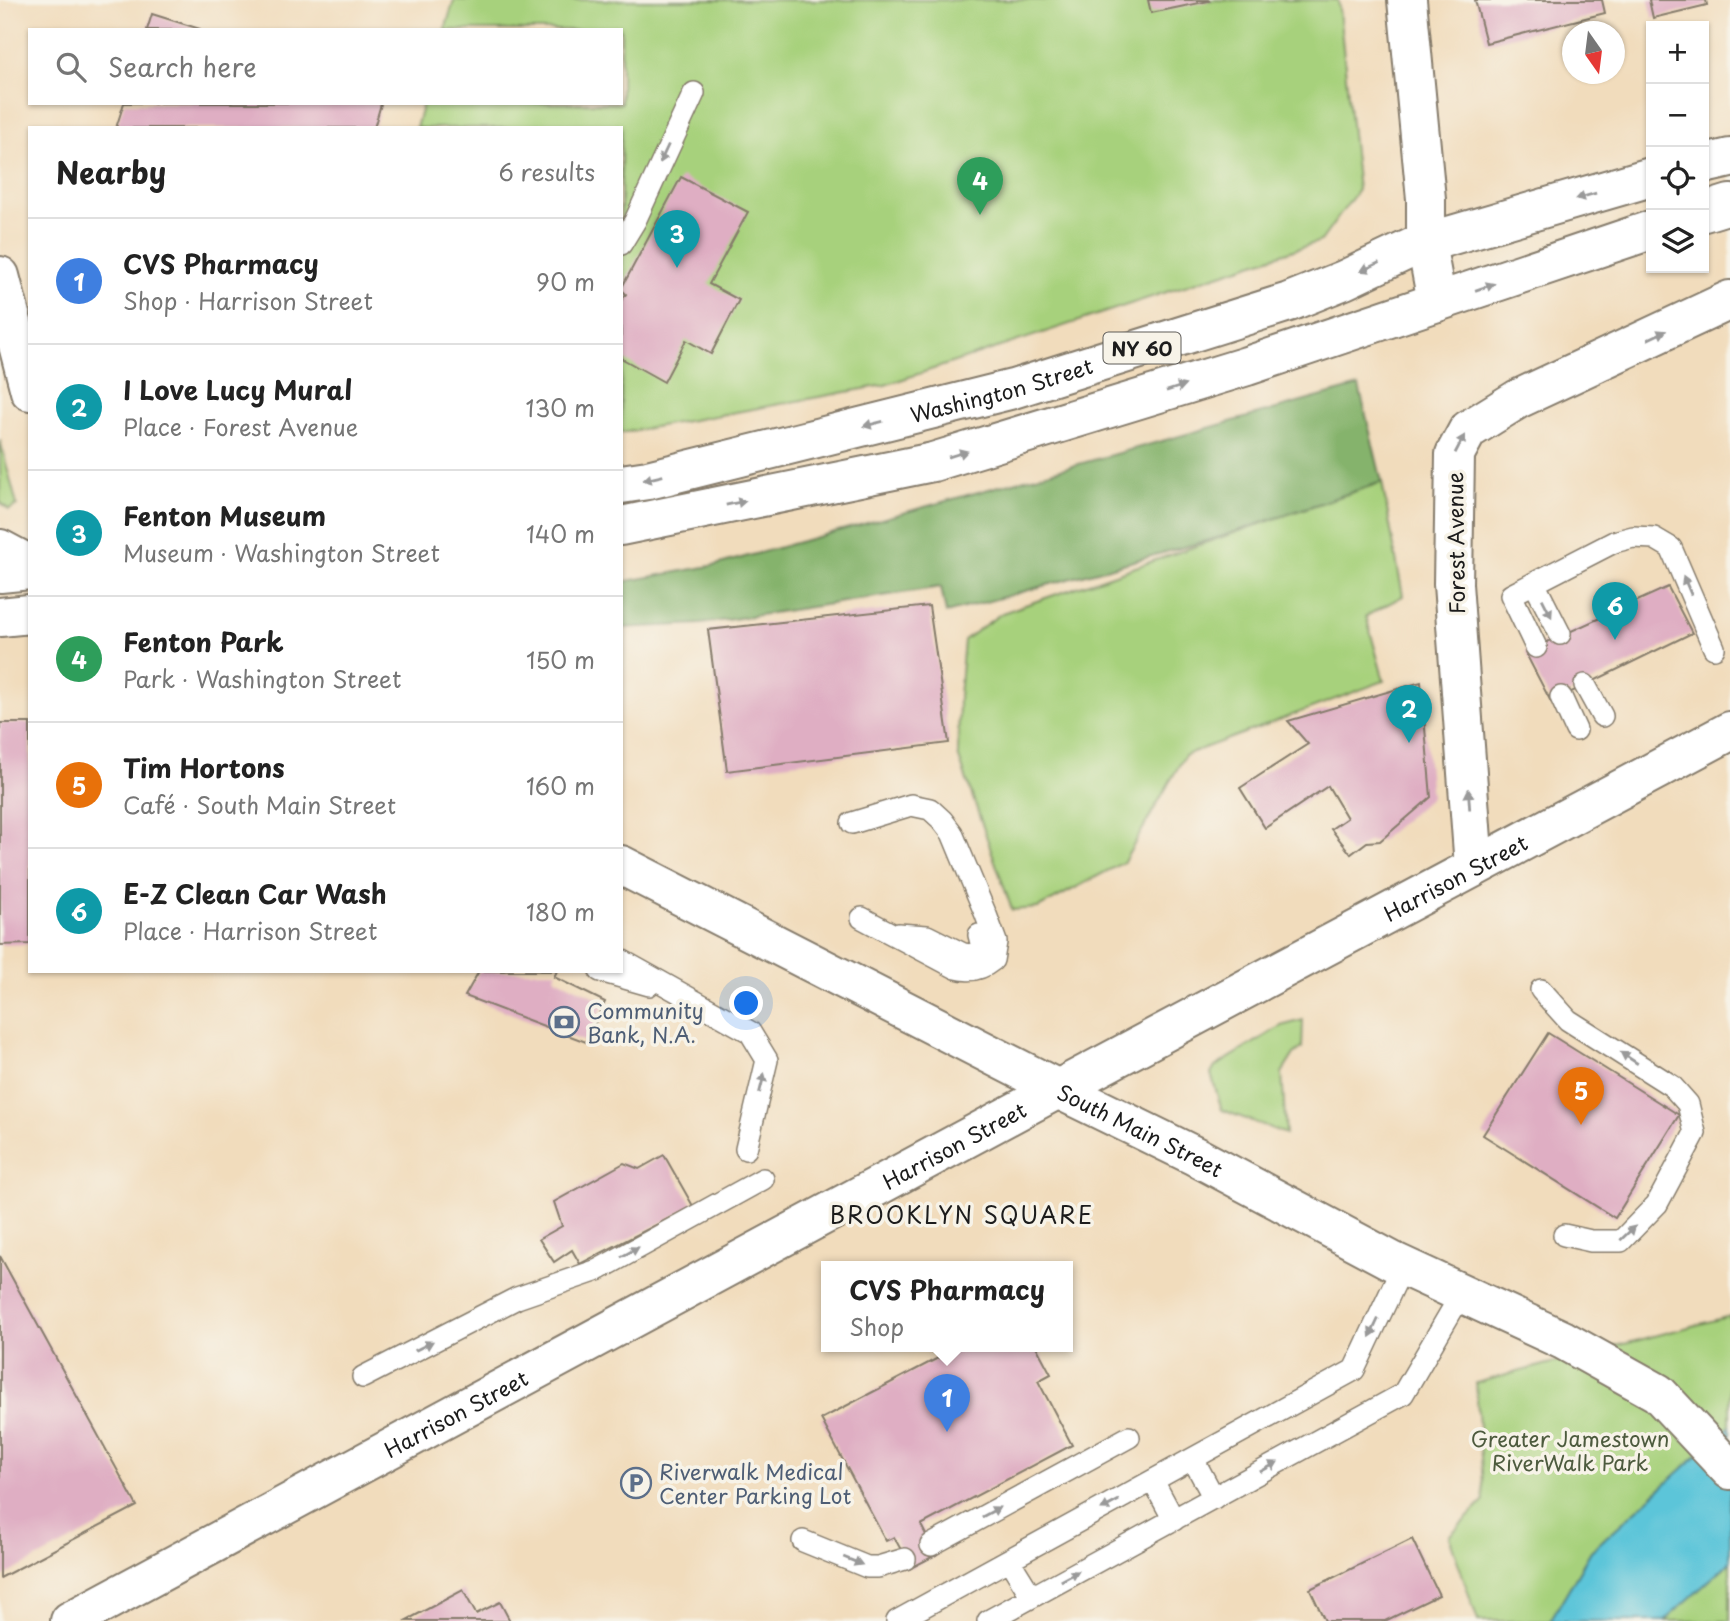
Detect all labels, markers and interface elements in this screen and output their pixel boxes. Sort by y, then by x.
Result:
north arrow [1562,21,1625,84]
map controls [1646,21,1709,273]
button: + [1646,21,1709,84]
search box [28,28,623,105]
text: Search here [108,47,257,86]
icon: search [52,48,90,86]
button: − [1646,84,1709,147]
one-way arrow [658,144,670,164]
button: locate [1646,147,1709,210]
text: Nearby [56,149,166,194]
text: 6 results [499,154,595,189]
pin: 4 [957,157,1003,215]
one-way arrow [1574,191,1596,202]
pin: 3 [654,210,700,268]
button: layers [1646,210,1709,273]
text: CVS Pharmacy [123,244,319,283]
one-way arrow [1360,262,1380,273]
text: 1 [74,264,85,299]
text: 90 m [536,264,595,299]
one-way arrow [1475,281,1496,291]
text: Shop · Harrison Street [123,283,373,318]
one-way arrow [1647,329,1667,340]
road number: NY 60 [1104,332,1180,364]
street label: Washington Street [907,349,1097,430]
text: I Love Lucy Mural [123,370,352,409]
one-way arrow [1166,383,1187,393]
text: 2 [71,390,87,425]
text: 130 m [525,390,595,425]
text: Place · Forest Avenue [123,409,358,444]
one-way arrow [862,418,884,429]
one-way arrow [1455,434,1466,454]
one-way arrow [948,449,969,459]
street label: Forest Avenue [1438,472,1472,614]
one-way arrow [641,473,663,484]
text: Fenton Museum [123,496,326,535]
one-way arrow [725,497,747,508]
text: 3 [71,516,87,551]
text: 140 m [526,516,595,551]
text: Museum · Washington Street [123,535,440,570]
one-way arrow [1681,575,1693,595]
pin: 6 [1592,582,1638,640]
one-way arrow [1542,598,1553,618]
text: Fenton Park [123,622,284,661]
text: 4 [71,642,87,677]
text: 150 m [526,642,595,677]
text: Park · Washington Street [123,661,401,696]
pin: 2 [1386,685,1432,743]
text: Tim Hortons [123,748,285,787]
text: 5 [72,768,86,803]
text: 160 m [526,768,595,803]
text: Café · South Main Street [123,787,396,822]
one-way arrow [1463,788,1474,810]
street label: Harrison Street [1377,826,1533,929]
text: E-Z Clean Car Wash [123,874,387,913]
text: 6 [71,894,87,929]
text: 180 m [526,894,595,929]
text: Place · Harrison Street [123,913,377,948]
your location [729,986,763,1020]
place label: Community Bank, N.A. [587,994,704,1050]
bank icon: Community Bank, N.A. [547,1005,581,1039]
one-way arrow [1619,1052,1638,1065]
pin: 5 [1558,1067,1604,1125]
one-way arrow [757,1071,768,1093]
street label: South Main Street [1052,1075,1229,1184]
street label: Harrison Street [876,1093,1032,1197]
district label: BROOKLYN SQUARE [830,1197,1094,1232]
one-way arrow [1619,1225,1637,1241]
one-way arrow [621,1246,640,1258]
popup [821,1261,1073,1352]
text: CVS Pharmacy [849,1270,1045,1309]
text: Shop [849,1309,904,1344]
one-way arrow [1368,1318,1380,1338]
one-way arrow [414,1340,434,1352]
street label: Harrison Street [378,1362,533,1465]
pin: 1 [924,1374,970,1432]
park label: Greater Jamestown RiverWalk Park [1471,1422,1669,1478]
place label: Riverwalk Medical Center Parking Lot [659,1455,852,1511]
one-way arrow [1260,1461,1279,1473]
parking icon: Riverwalk Medical Center Parking Lot [619,1466,653,1500]
one-way arrow [1100,1499,1120,1510]
one-way arrow [981,1506,1001,1518]
one-way arrow [843,1556,864,1567]
one-way arrow [1060,1571,1080,1583]

